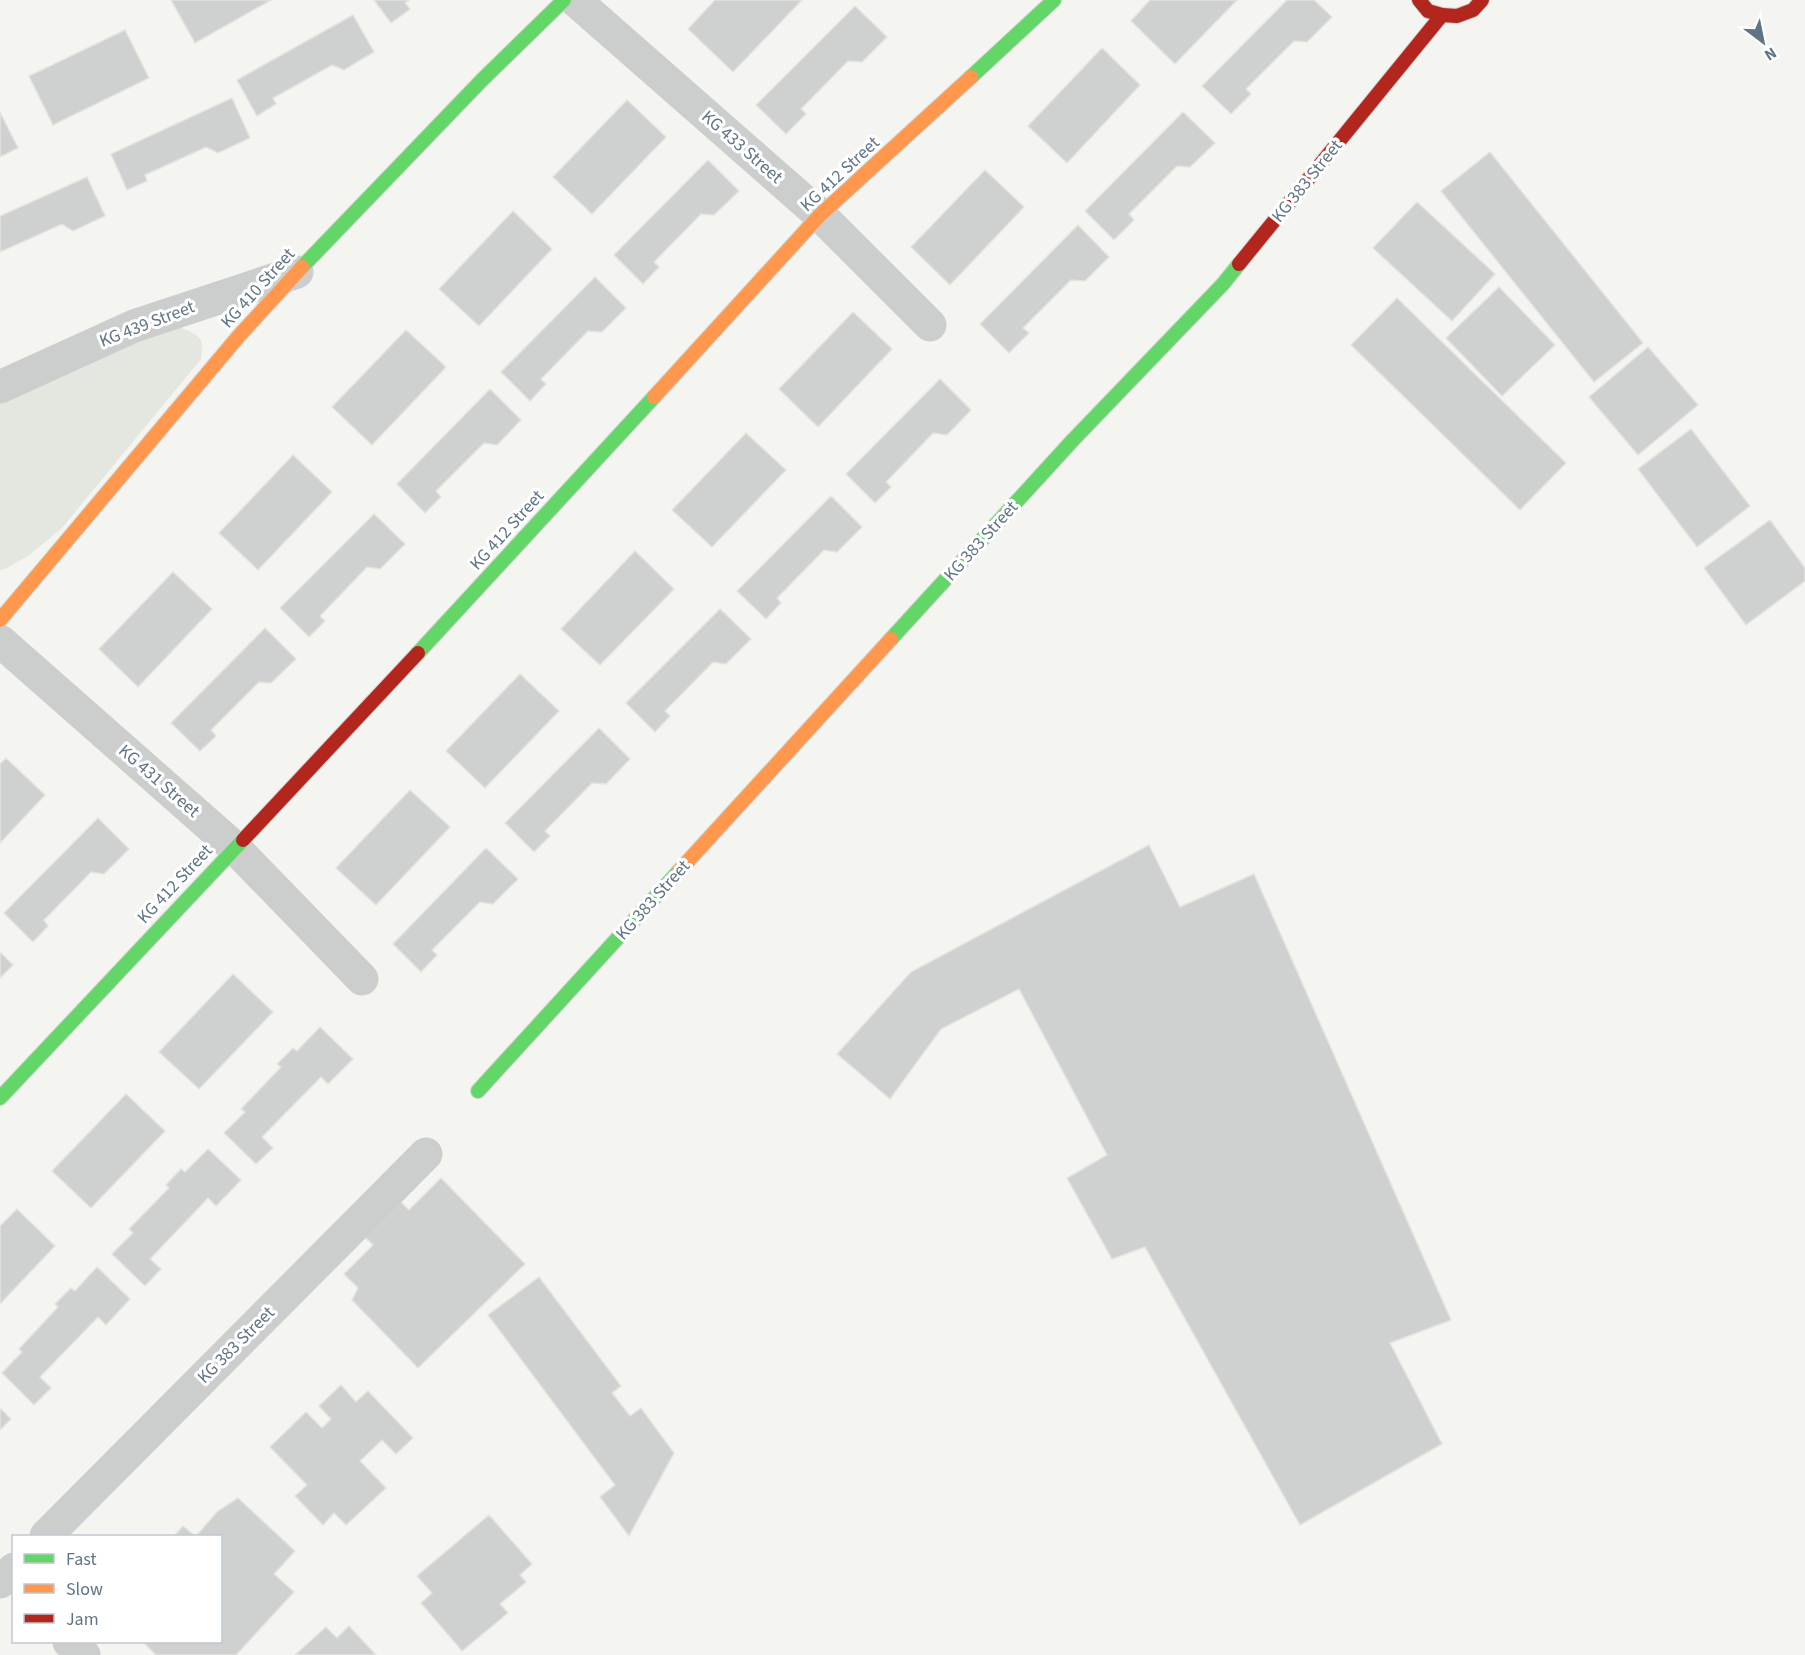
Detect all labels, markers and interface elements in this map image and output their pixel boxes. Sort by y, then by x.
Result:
north arrow [1733,12,1793,72]
text: N [1760,42,1781,66]
street label: KG 433 Street [696,105,788,189]
street label: KG 412 Street [795,131,885,217]
street label: KG 383 Street [1266,134,1348,228]
street label: KG 410 Street [215,242,301,334]
street label: KG 439 Street [96,294,198,354]
street label: KG 412 Street [464,484,550,576]
street label: KG 383 Street [938,495,1024,587]
street label: KG 431 Street [113,739,205,823]
street label: KG 412 Street [132,839,218,929]
street label: KG 383 Street [610,854,696,946]
street label: KG 383 Street [192,1301,280,1389]
legend [12,1535,222,1643]
text: Fast [66,1547,97,1572]
text: Slow [66,1577,103,1602]
text: Jam [66,1607,99,1632]

